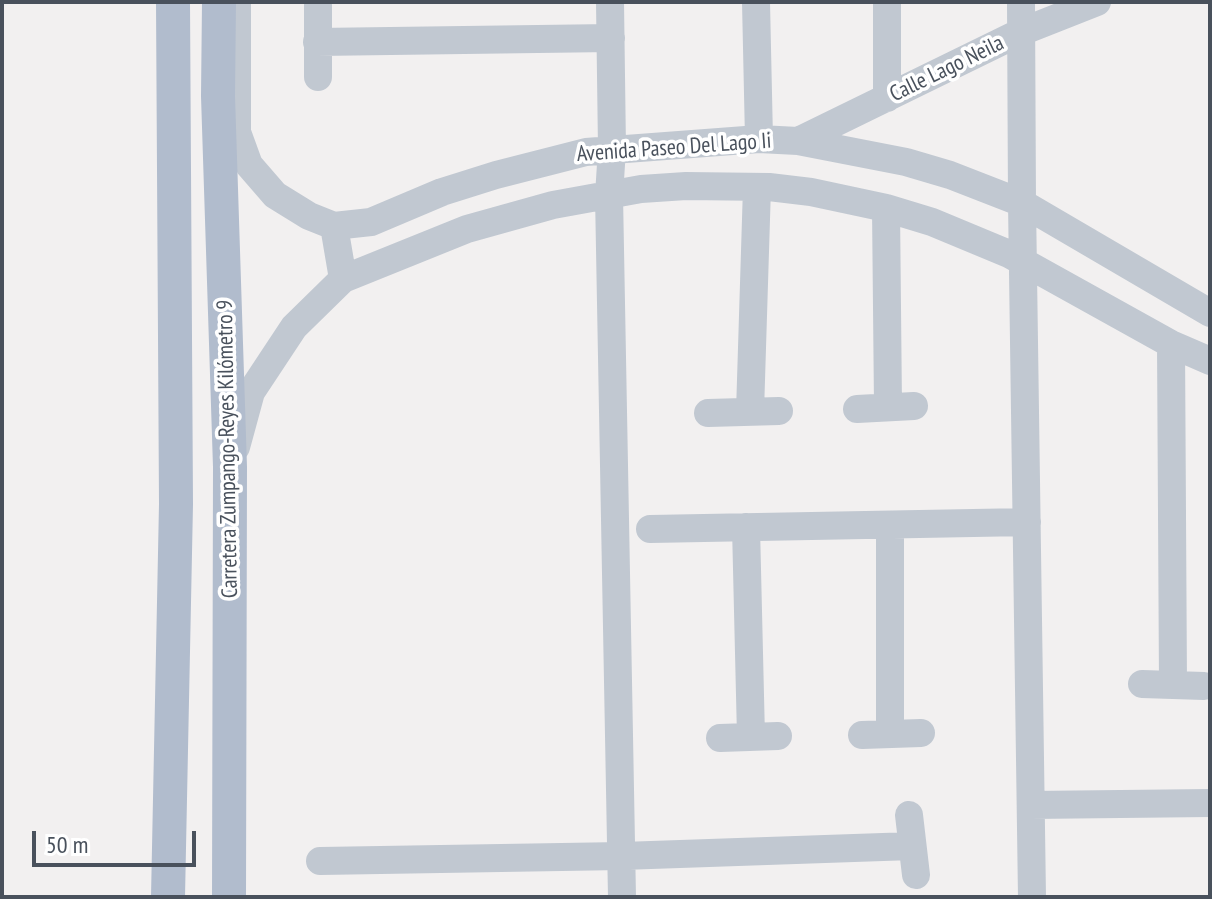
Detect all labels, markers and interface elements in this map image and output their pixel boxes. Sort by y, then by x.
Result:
street label: Calle Lago Neila [886,30,1008,108]
street label: Avenida Paseo Del Lago Ii [576,128,772,168]
street label: Carretera Zumpango-Reyes Kilómetro 9 [212,300,244,598]
scale bar [36,815,200,865]
text: 50 m [46,829,88,860]

